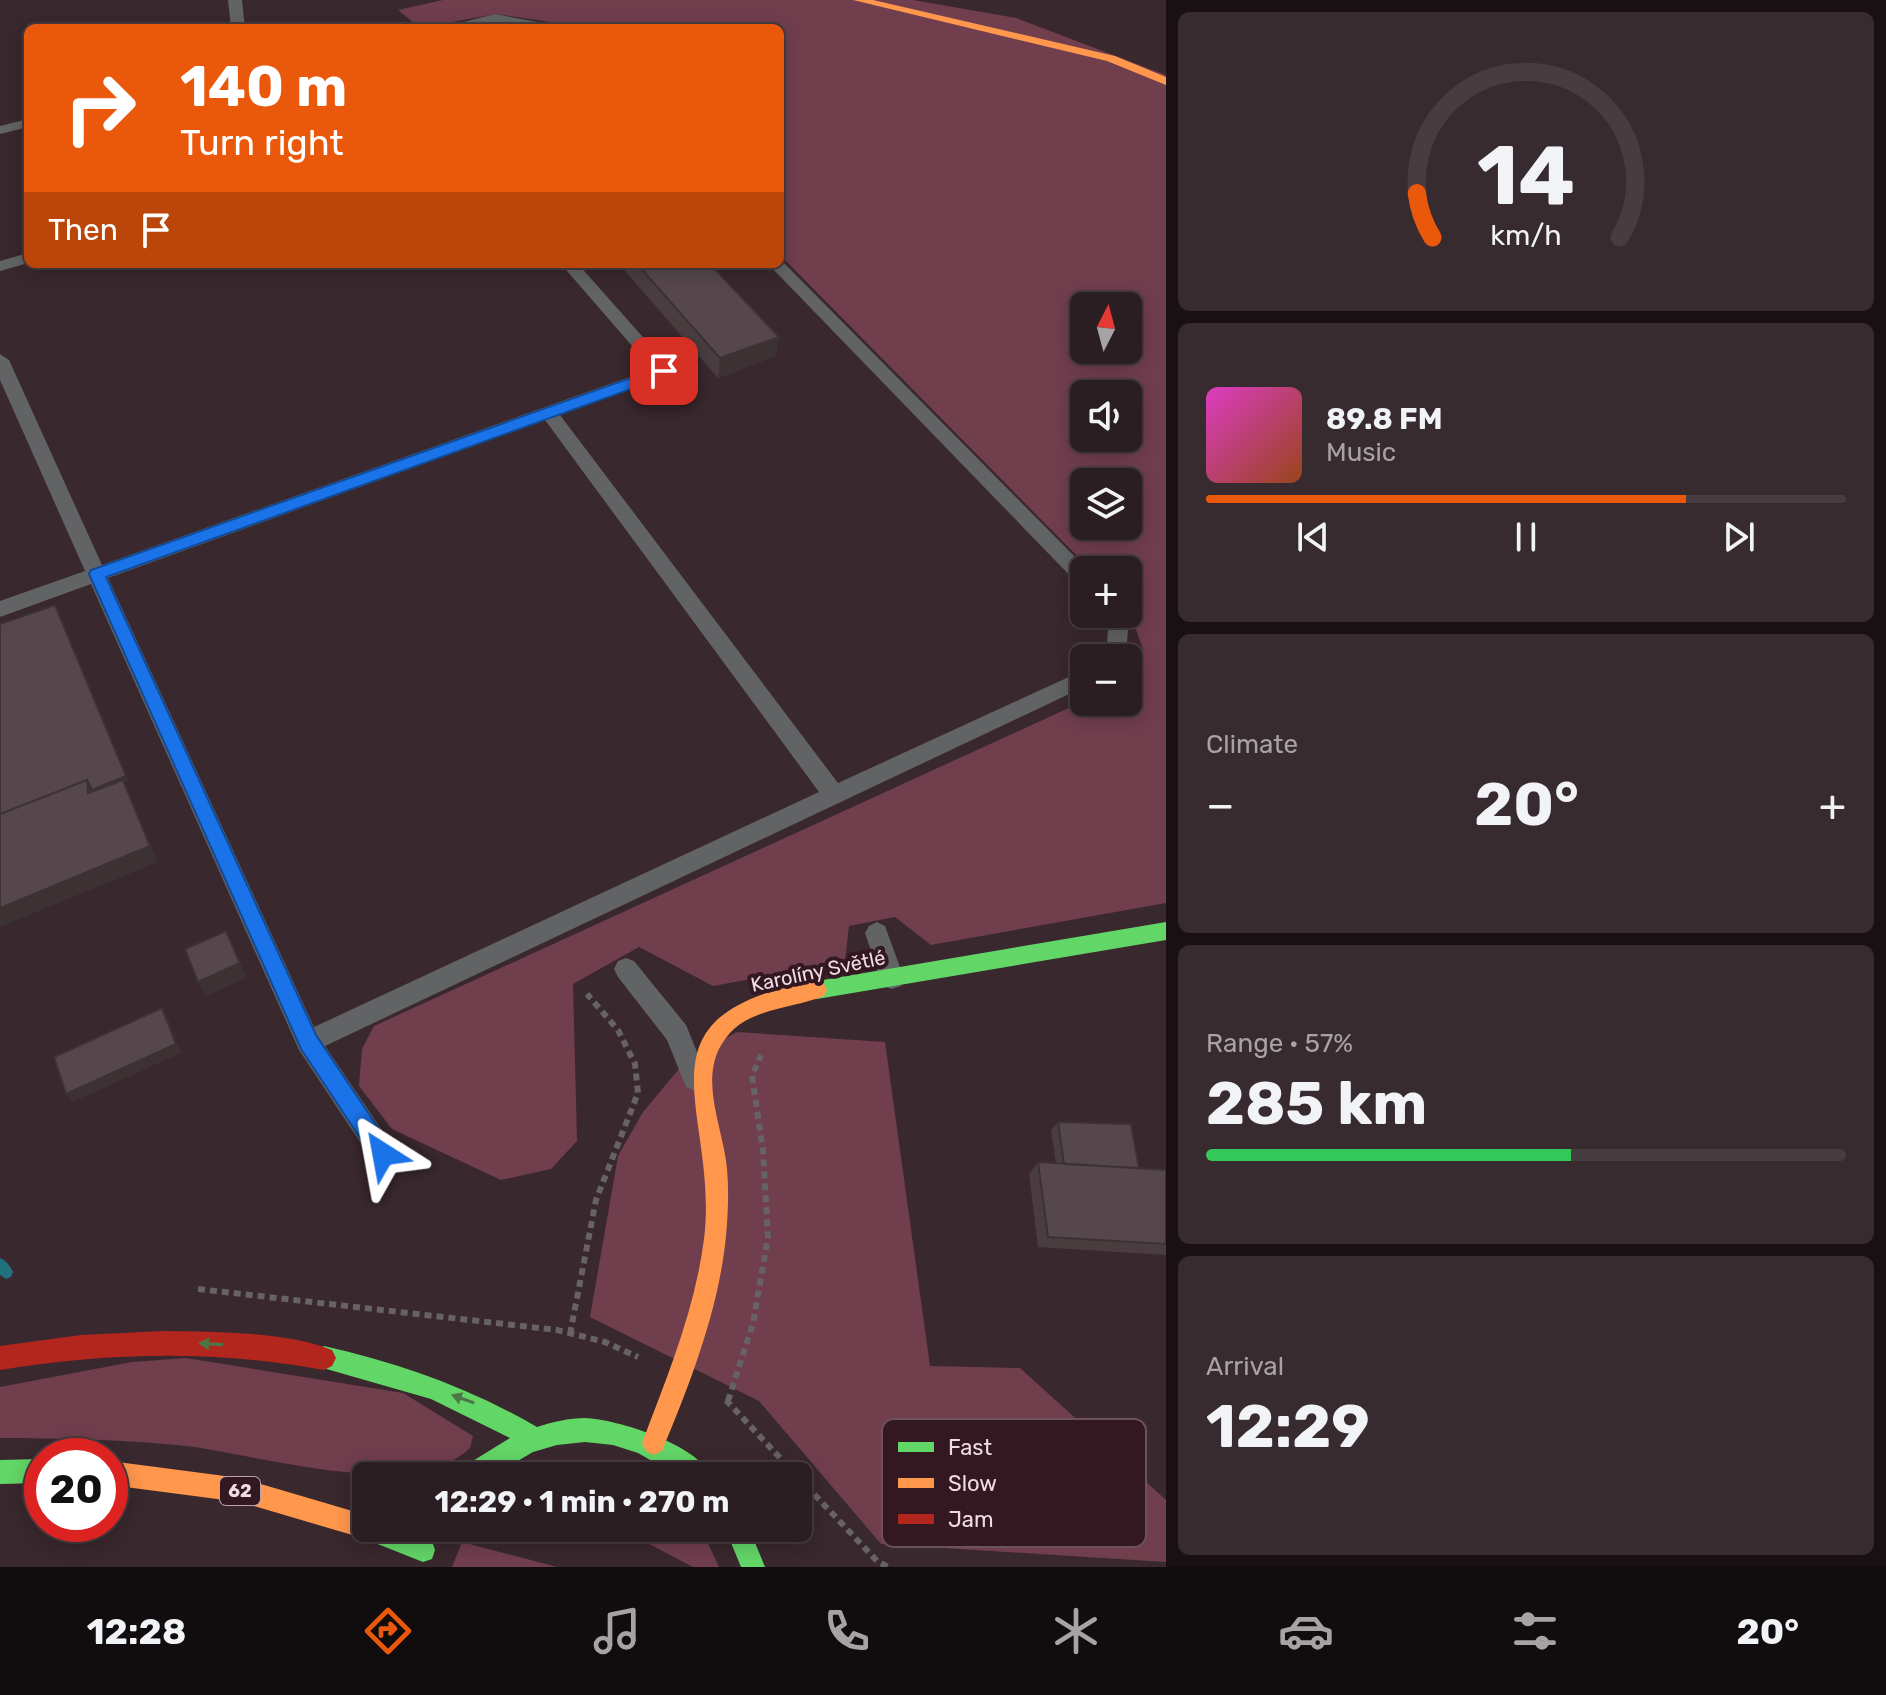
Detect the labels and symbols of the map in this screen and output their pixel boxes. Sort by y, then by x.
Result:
north arrow [1070,292,1142,364]
pin [630,337,698,405]
street label: Karolíny Světlé [749,945,887,997]
position arrow [341,1112,425,1196]
one-way arrow [198,1337,223,1350]
one-way arrow [451,1393,475,1405]
legend [882,1419,1146,1547]
text: Fast [948,1434,993,1461]
speed limit sign: 20 [24,1438,128,1542]
text: Slow [948,1470,997,1497]
road number: 62 [220,1477,260,1505]
text: Jam [948,1506,994,1533]

